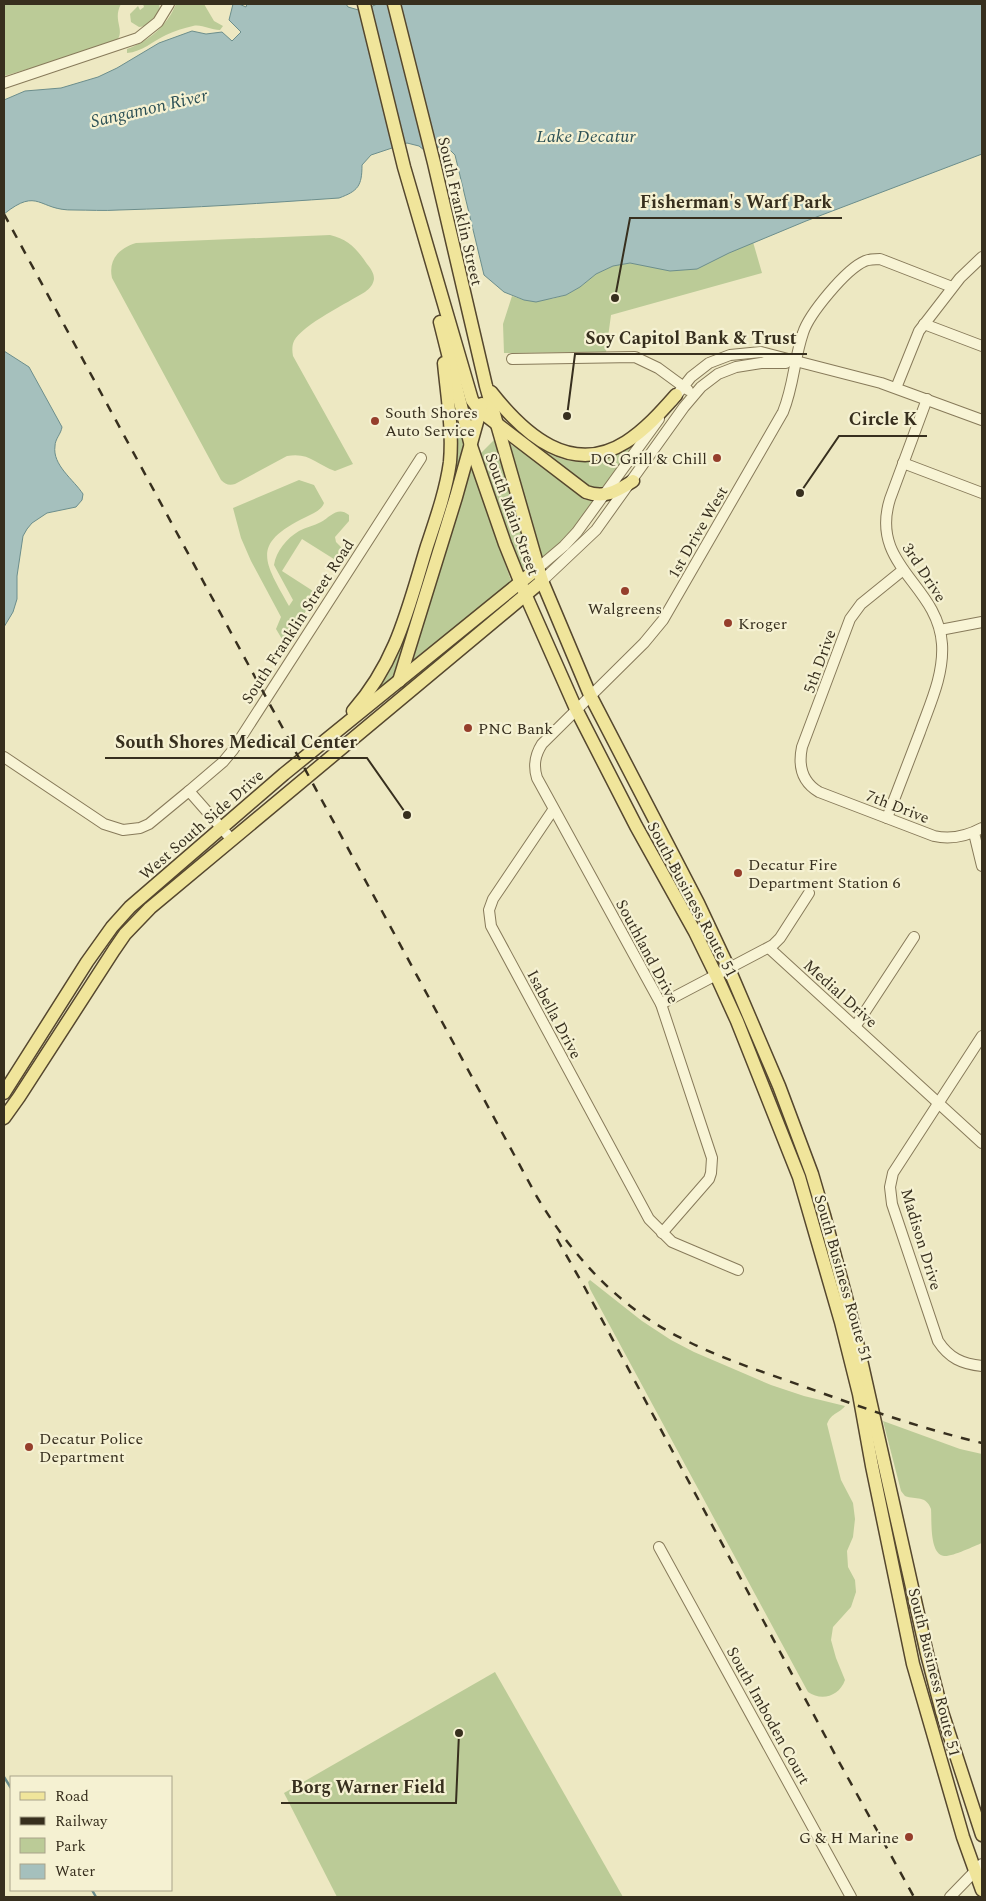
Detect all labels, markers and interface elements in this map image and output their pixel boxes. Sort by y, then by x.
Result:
water label: Sangamon River [88,82,211,135]
water label: Lake Decatur [536,123,636,150]
street label: South Franklin Street [431,134,489,288]
callout: Fisherman's Warf Park [630,185,842,218]
text: Fisherman's Warf Park [640,189,832,216]
callout: Soy Capitol Bank & Trust [575,321,807,354]
text: Soy Capitol Bank & Trust [585,325,797,352]
place label: South Shores Auto Service [385,401,478,443]
callout: Circle K [839,403,927,436]
text: Circle K [849,406,917,433]
marker: South Shores Auto Service [369,415,381,427]
place label: DQ Grill & Chill [590,447,707,471]
street label: South Main Street [479,450,545,579]
marker: DQ Grill & Chill [711,452,723,464]
street label: 1st Drive West [662,482,734,583]
street label: South Franklin Street Road [235,534,360,709]
street label: 3rd Drive [896,538,952,607]
marker: Walgreens [619,585,631,597]
place label: Walgreens [588,597,662,621]
place label: Kroger [738,612,787,636]
marker: Kroger [722,617,734,629]
street label: 5th Drive [797,626,843,697]
place label: PNC Bank [478,717,553,741]
marker: PNC Bank [462,722,474,734]
callout: South Shores Medical Center [105,725,367,758]
text: South Shores Medical Center [115,729,357,756]
street label: West South Side Drive [134,764,269,886]
street label: 7th Drive [862,784,933,830]
street label: South Business Route 51 [641,817,743,982]
place label: Decatur Fire Department Station 6 [748,853,901,895]
marker: Decatur Fire Department Station 6 [732,867,744,879]
street label: Southland Drive [609,895,685,1008]
street label: Medial Drive [798,954,883,1034]
street label: Isabella Drive [520,966,588,1063]
street label: Madison Drive [894,1185,948,1293]
street label: South Business Route 51 [808,1192,878,1365]
place label: Decatur Police Department [39,1427,143,1469]
marker: Decatur Police Department [23,1441,35,1453]
street label: South Business Route 51 [901,1585,967,1759]
street label: South Imboden Court [720,1642,816,1789]
callout: Borg Warner Field [281,1770,456,1803]
text: Borg Warner Field [291,1774,446,1801]
legend [10,1776,172,1891]
text: Road [55,1785,89,1808]
text: Railway [55,1810,108,1833]
place label: G & H Marine [799,1826,899,1850]
marker: G & H Marine [903,1831,915,1843]
text: Park [55,1835,86,1858]
text: Water [55,1860,95,1883]

